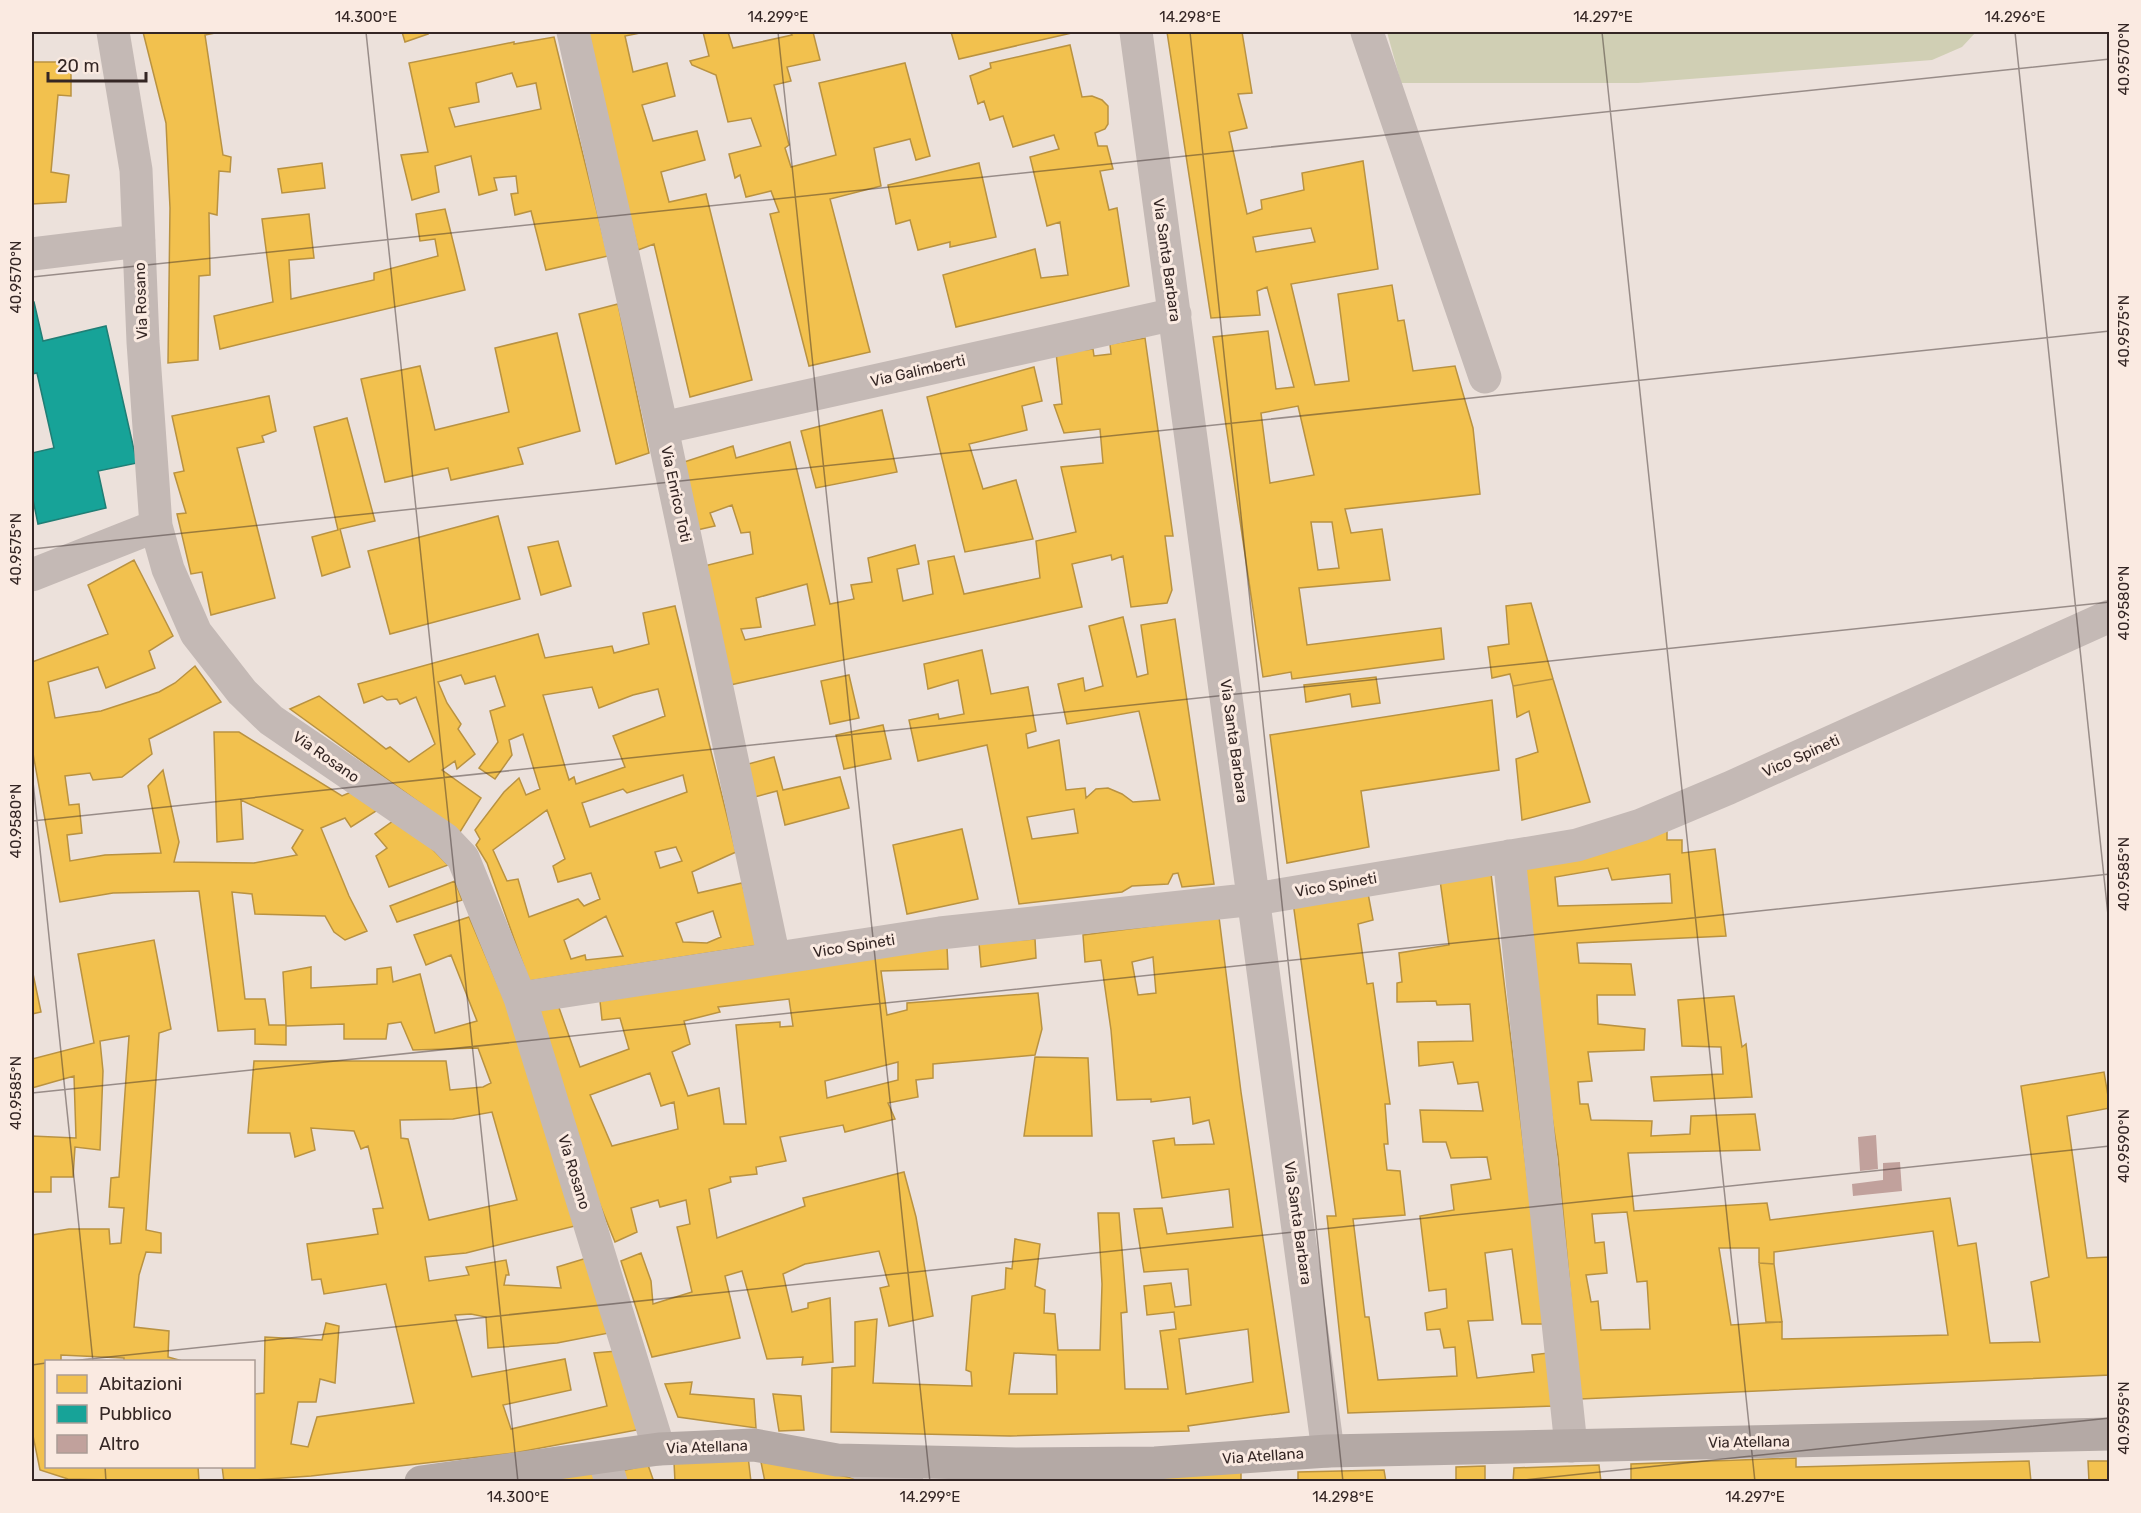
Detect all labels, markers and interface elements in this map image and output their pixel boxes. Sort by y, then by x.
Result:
text: 14.300°E [335,8,397,26]
text: 14.299°E [748,8,808,26]
text: 14.298°E [1159,8,1221,26]
text: 14.297°E [1573,8,1633,26]
text: 14.296°E [1985,8,2045,26]
text: 40.9570°N [2115,23,2133,96]
scale bar [48,45,146,83]
text: 20 m [57,55,99,77]
street label: Via Santa Barbara [1149,197,1185,323]
text: 40.9570°N [7,241,25,314]
street label: Via Rosano [131,262,151,340]
text: 40.9575°N [2115,295,2133,367]
street label: Via Galimberti [869,351,967,391]
street label: Via Enrico Toti [657,444,695,544]
text: 40.9575°N [7,513,25,585]
text: 40.9580°N [2115,566,2133,640]
street label: Via Santa Barbara [1216,678,1252,804]
street label: Via Rosano [289,727,363,787]
street label: Vico Spineti [1760,731,1842,781]
text: 40.9580°N [7,784,25,858]
text: 40.9585°N [2115,837,2133,911]
street label: Vico Spineti [1294,869,1378,901]
street label: Vico Spineti [812,931,896,961]
text: 40.9585°N [7,1056,25,1130]
text: 40.9590°N [2115,1109,2133,1183]
street label: Via Rosano [554,1132,594,1212]
street label: Via Santa Barbara [1280,1160,1316,1286]
legend [45,1360,255,1468]
text: Abitazioni [99,1373,182,1395]
text: 40.9595°N [2115,1381,2133,1455]
text: Pubblico [99,1403,172,1425]
street label: Via Atellana [1708,1432,1790,1452]
text: Altro [99,1433,139,1455]
street label: Via Atellana [666,1437,748,1457]
street label: Via Atellana [1222,1444,1304,1468]
text: 14.300°E [487,1488,549,1506]
text: 14.299°E [900,1488,960,1506]
text: 14.298°E [1312,1488,1374,1506]
text: 14.297°E [1725,1488,1785,1506]

